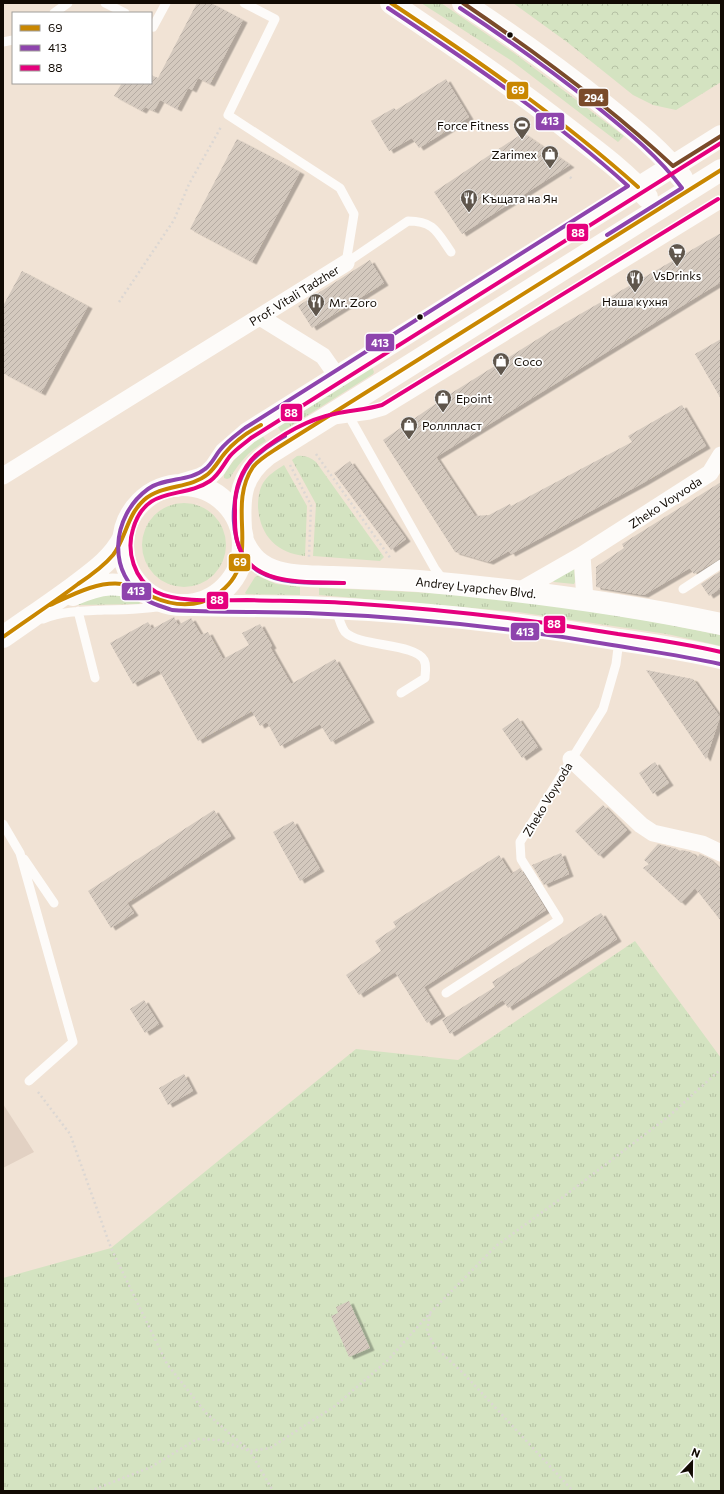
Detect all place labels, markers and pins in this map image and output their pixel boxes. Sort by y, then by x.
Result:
unlabelled marker [505,30,515,40]
sports icon: Force Fitness [512,115,532,140]
place label: Force Fitness [437,118,509,132]
shop icon: Zarimex [540,144,560,169]
place label: Zarimex [492,147,538,161]
restaurant icon: Къщата на Ян [459,188,479,213]
place label: Къщата на Ян [482,191,558,205]
supermarket icon: VsDrinks [667,242,687,267]
restaurant icon: Наша кухня [625,268,645,293]
place label: VsDrinks [653,268,701,282]
restaurant icon: Mr. Zoro [306,292,326,317]
place label: Наша кухня [602,294,668,308]
place label: Mr. Zoro [329,295,377,309]
unlabelled marker [415,312,425,322]
shop icon: Coco [491,351,511,376]
place label: Coco [514,354,543,368]
shop icon: Epoint [433,388,453,413]
place label: Epoint [456,391,492,405]
shop icon: Роллпласт [399,415,419,440]
place label: Роллпласт [422,418,482,432]

